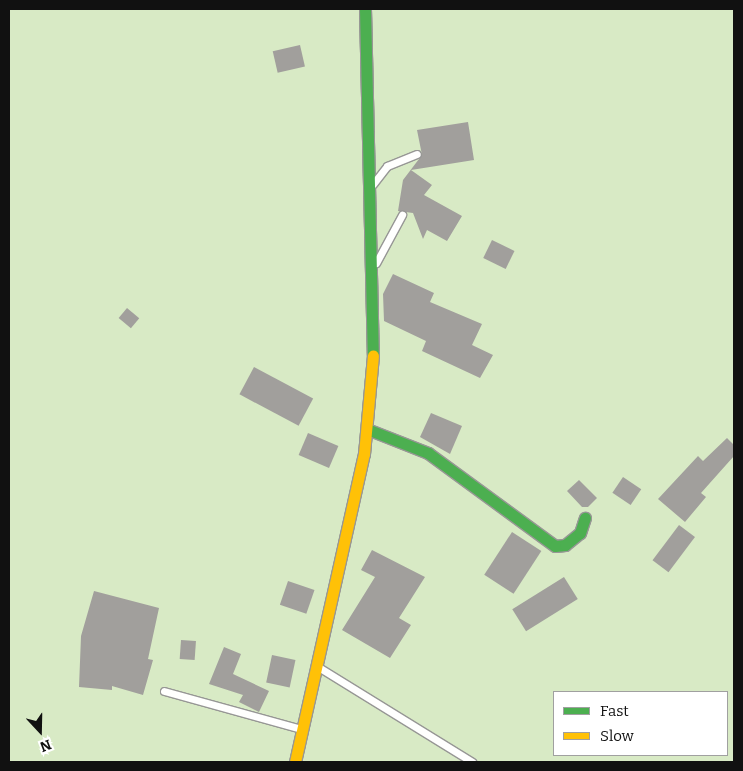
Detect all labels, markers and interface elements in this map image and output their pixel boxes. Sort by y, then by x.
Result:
legend [553,691,728,756]
text: Fast [600,702,629,720]
north arrow [15,706,65,756]
text: Slow [600,727,634,745]
text: N [37,736,54,755]

